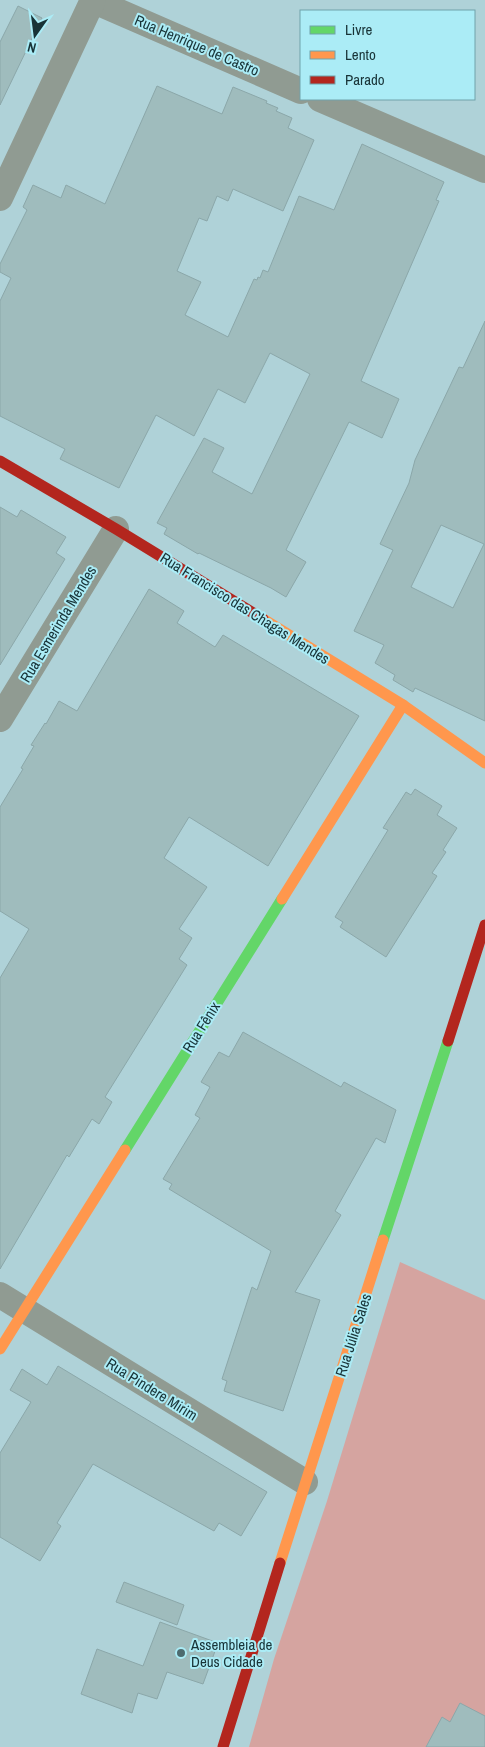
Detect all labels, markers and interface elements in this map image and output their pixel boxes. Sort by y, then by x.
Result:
street label: Rua Henrique de Castro [132,9,263,81]
north arrow [10,10,60,60]
legend [300,10,475,100]
text: Livre [345,19,373,40]
text: N [26,38,38,57]
text: Lento [345,44,376,65]
text: Parado [345,69,385,90]
street label: Rua Francisco das Chagas Mendes [156,547,334,669]
street label: Rua Esmerinda Mendes [15,562,101,686]
street label: Rua Fênix [177,997,225,1056]
street label: Rua Júlia Sales [330,1291,376,1379]
street label: Rua Pindere Mirim [102,1353,202,1425]
place label: Assembleia de Deus Cidade [190,1634,273,1672]
marker: Assembleia de Deus Cidade [175,1647,187,1659]

